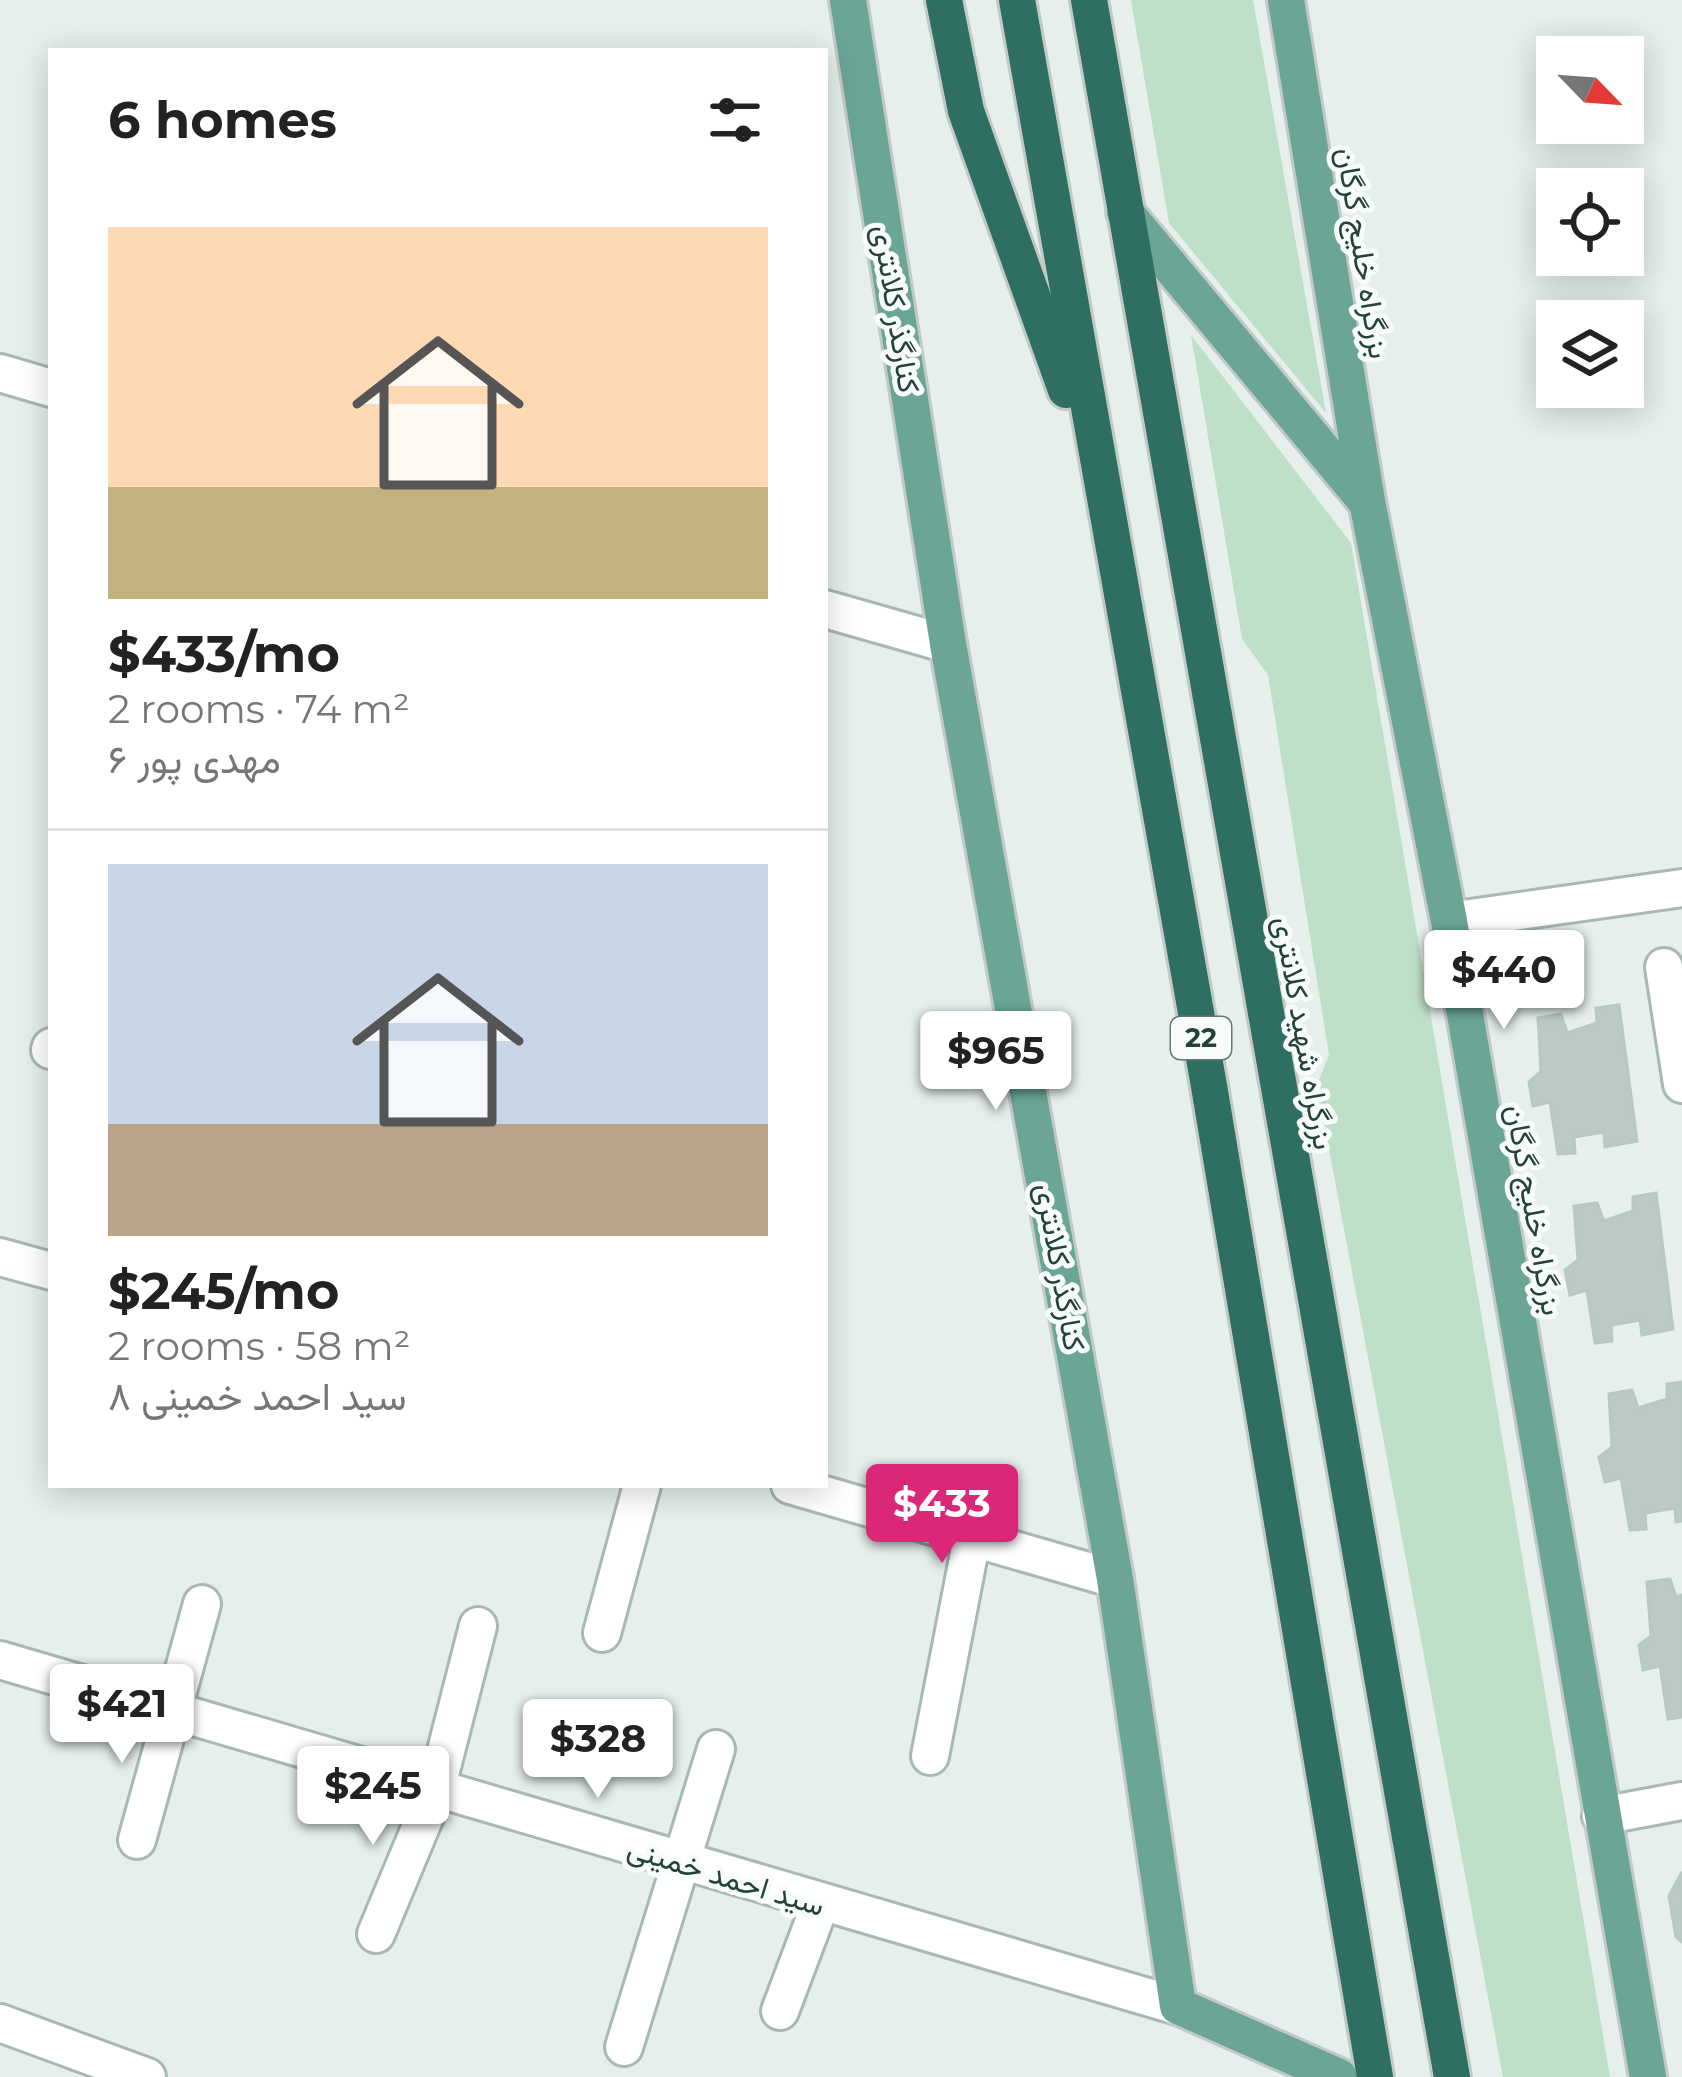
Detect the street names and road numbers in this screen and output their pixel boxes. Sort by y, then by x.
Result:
street label: بزرگراه خلیج گرگان [1327,145,1398,361]
street label: کنارگذر کلانتری [865,222,928,396]
street label: بزرگراه شهید کلانتری [1266,914,1343,1152]
road number: 22 [1171,1017,1231,1059]
street label: بزرگراه خلیج گرگان [1496,1102,1571,1319]
street label: کنارگذر کلانتری [1028,1180,1093,1354]
street label: سید احمد خمینی [623,1829,829,1924]

